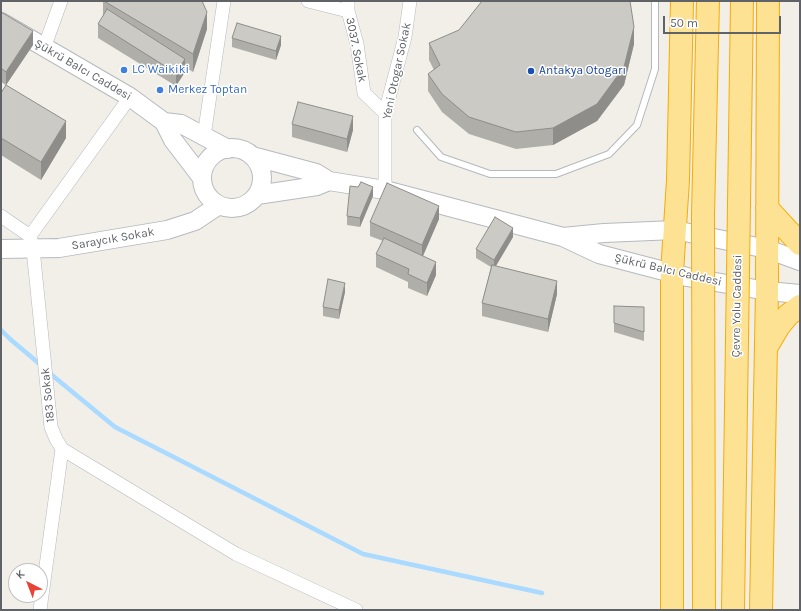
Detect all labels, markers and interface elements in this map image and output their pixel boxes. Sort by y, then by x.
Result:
scale bar [665,8,783,34]
street label: 3037. Sokak [343,16,369,84]
text: 50 m [670,16,698,30]
street label: Yeni Otogar Sokak [380,21,414,121]
street label: Şükrü Balcı Caddesi [32,36,134,104]
place label: LC Waikiki [132,63,189,77]
place label: Antakya Otogarı [539,64,626,78]
marker: LC Waikiki [119,65,129,75]
marker: Antakya Otogarı [526,66,536,76]
place label: Merkez Toptan [168,83,247,97]
marker: Merkez Toptan [155,85,165,95]
street label: Saraycık Sokak [71,225,155,253]
street label: Şükrü Balcı Caddesi [613,251,723,289]
street label: Çevre Yolu Caddesi [729,254,745,358]
street label: 183 Sokak [38,367,58,423]
north arrow [8,563,48,603]
text: K [13,567,27,582]

